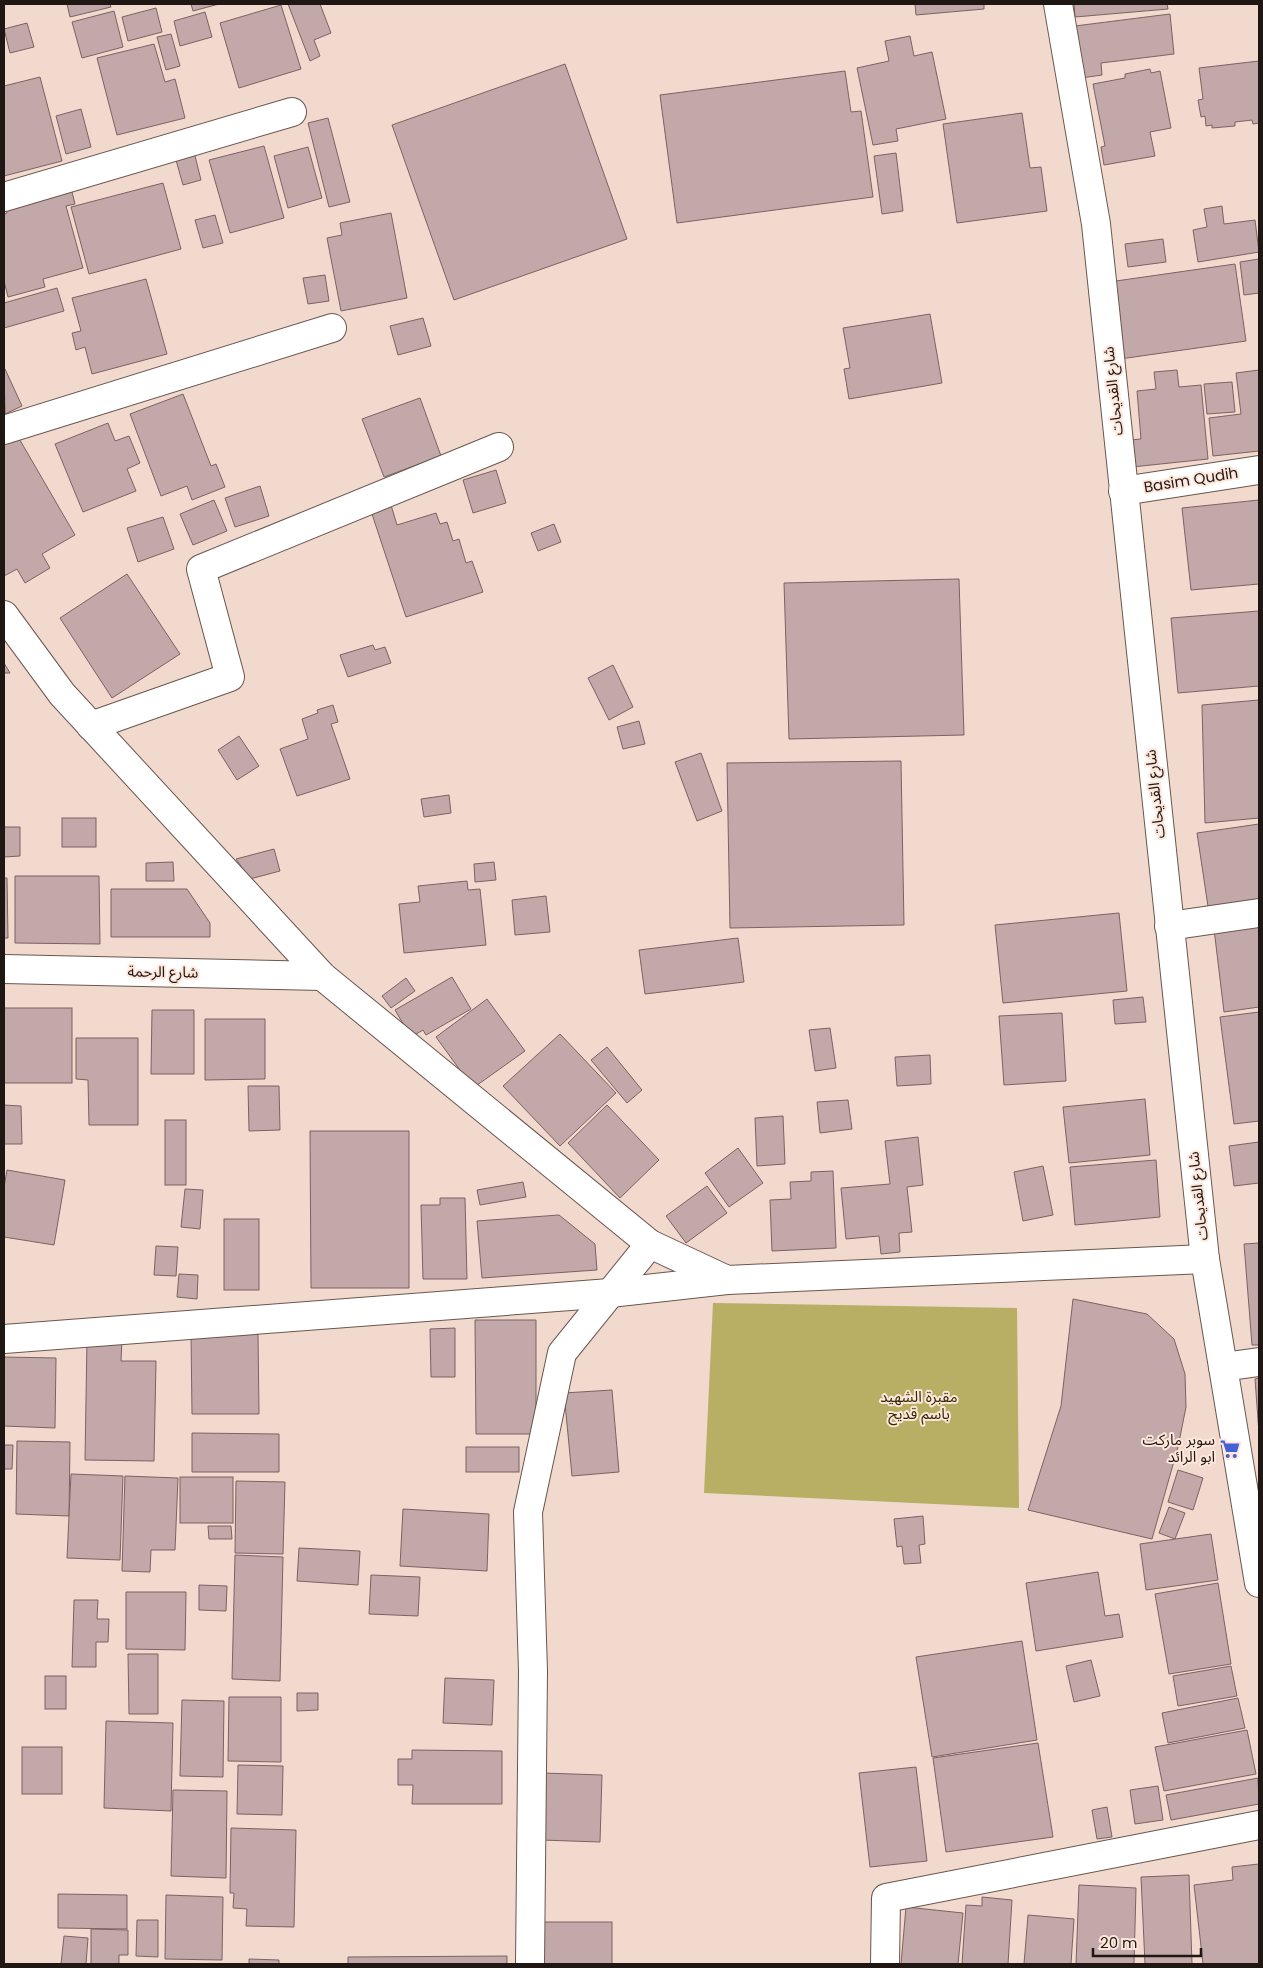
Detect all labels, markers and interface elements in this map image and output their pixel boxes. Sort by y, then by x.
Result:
street label: شارع القديحات [1097,345,1130,437]
street label: Basim Qudih [1142,462,1240,497]
street label: شارع القديحات [1139,748,1172,840]
street label: شارع الرحمة [127,960,199,985]
street label: شارع القديحات [1182,1150,1215,1242]
park label: مقبرة الشهيد باسم قديح [880,1386,958,1426]
place label: سوبر ماركت ابو الرائد [1142,1429,1215,1467]
supermarket icon: سوبر ماركت ابو الرائد [1219,1438,1241,1460]
scale bar [1093,1926,1200,1958]
text: 20 m [1100,1932,1138,1953]

